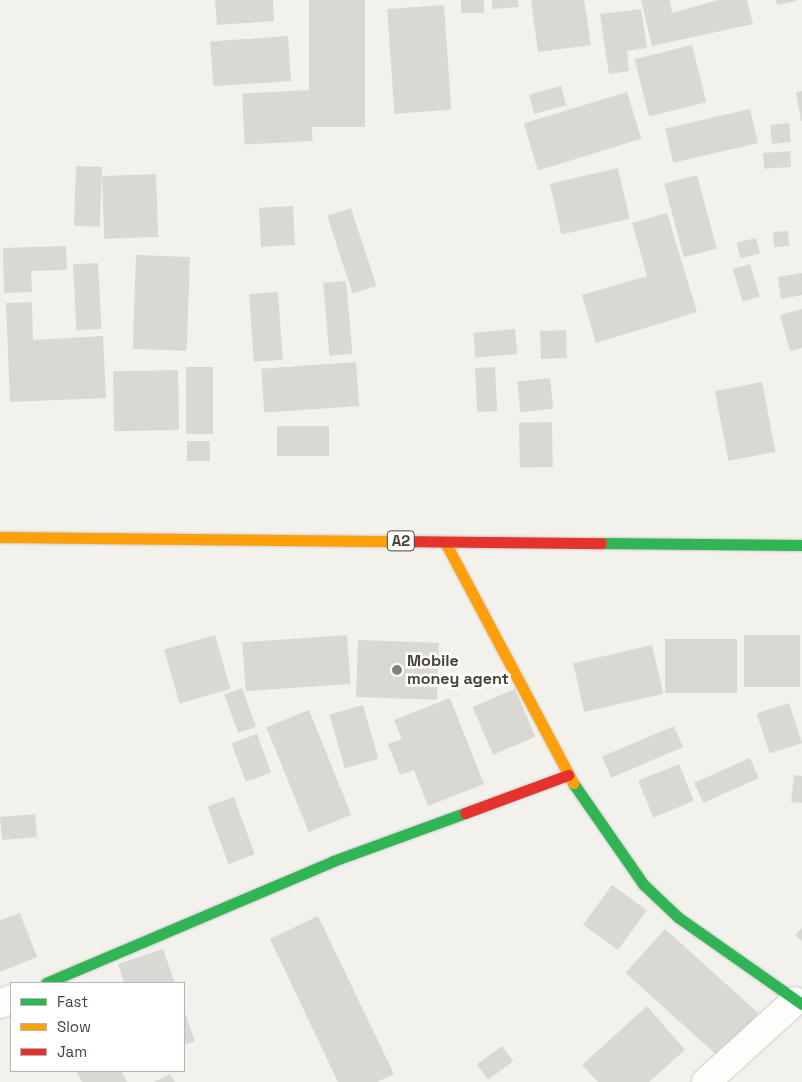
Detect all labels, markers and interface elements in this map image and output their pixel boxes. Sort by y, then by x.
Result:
road number: A2 [386,528,416,554]
place label: Mobile money agent [407,651,509,689]
marker: Mobile money agent [391,664,403,676]
legend [10,982,185,1072]
text: Fast [57,992,88,1011]
text: Slow [57,1017,91,1036]
text: Jam [57,1042,87,1061]

